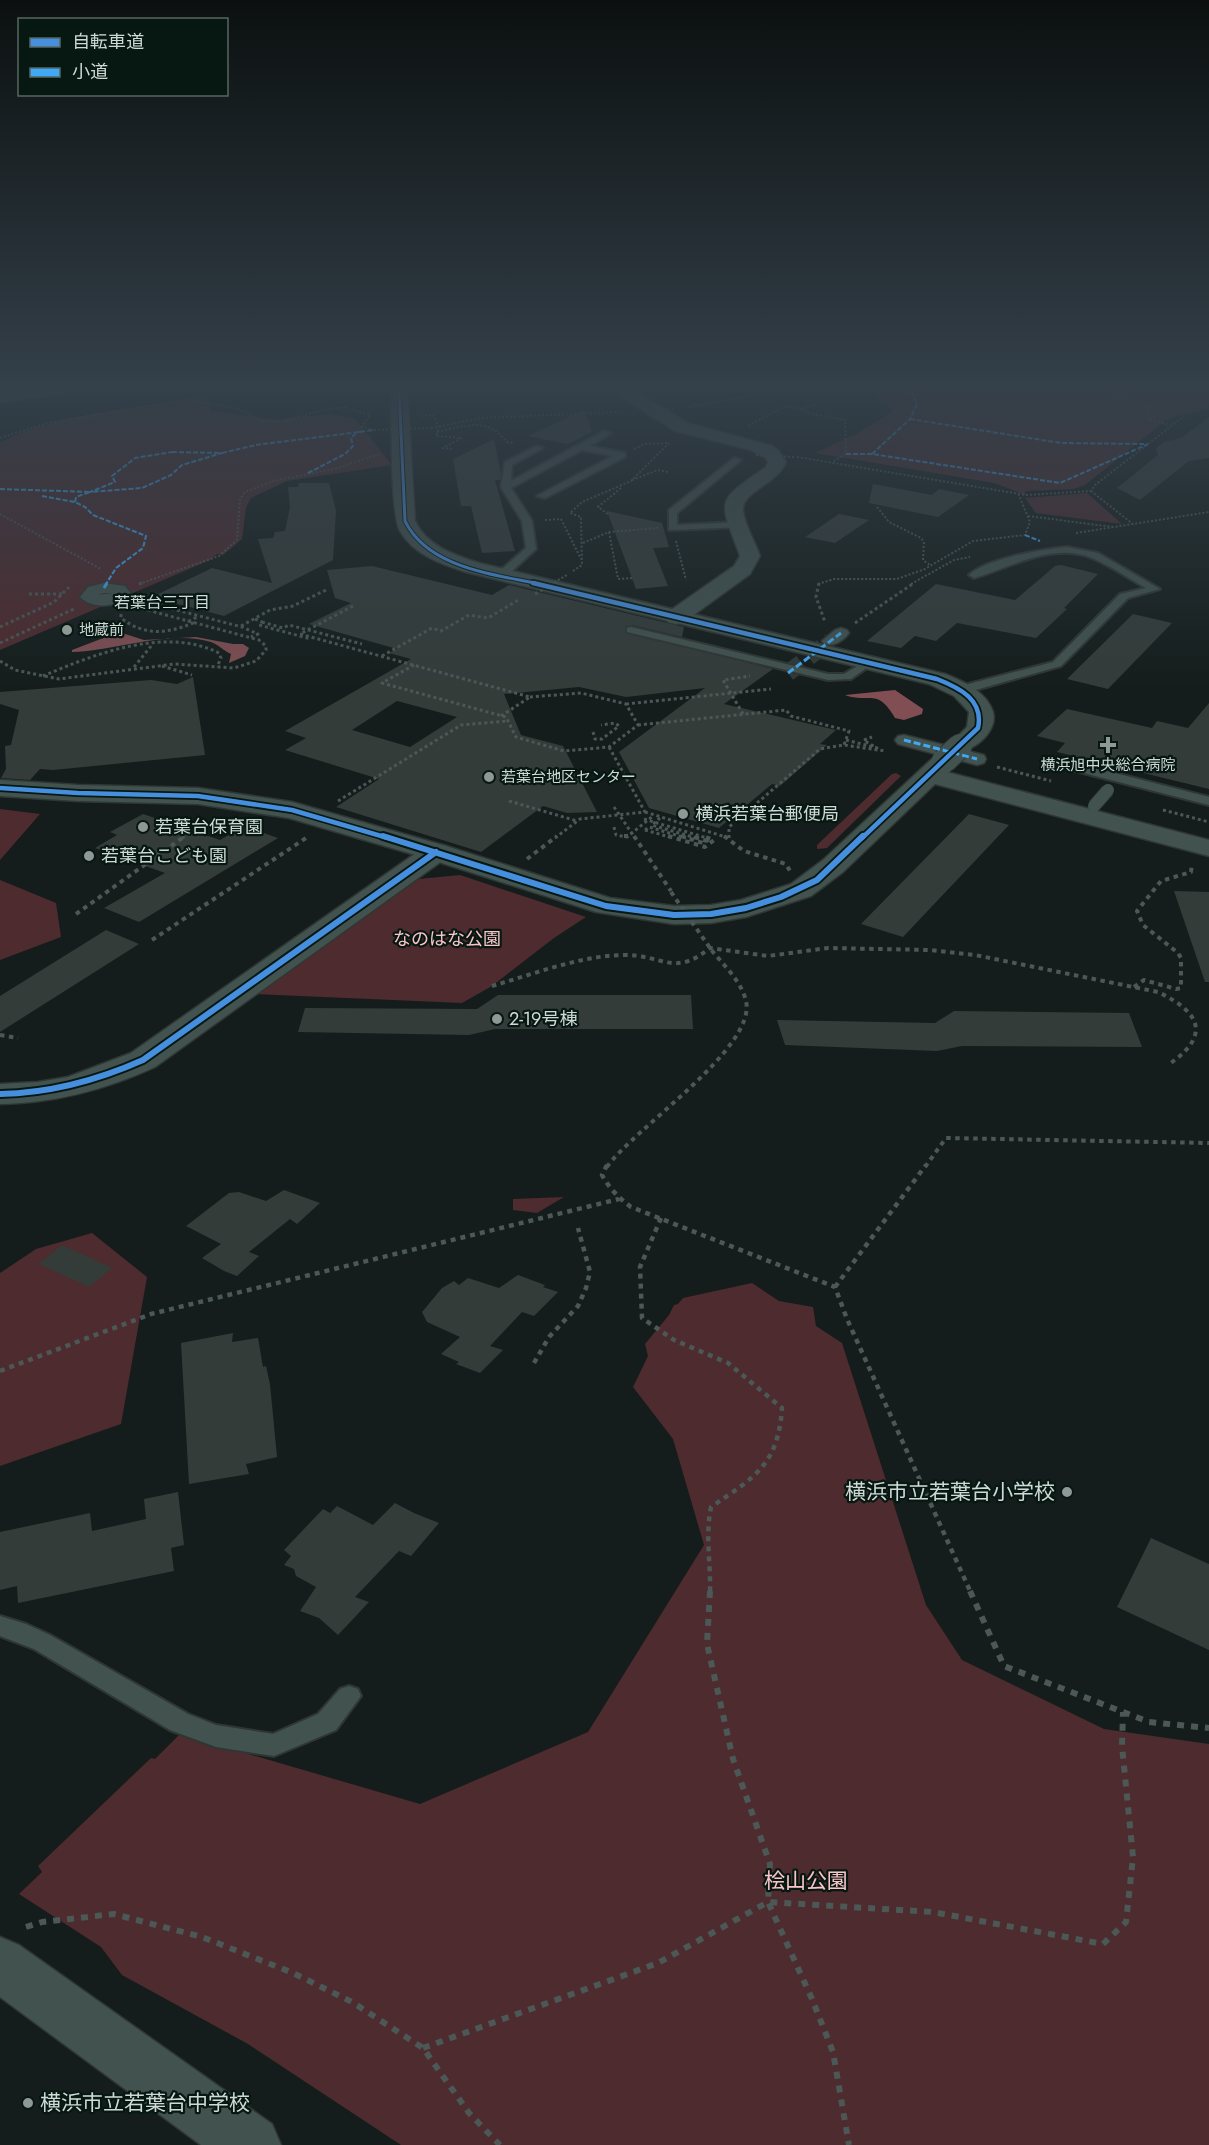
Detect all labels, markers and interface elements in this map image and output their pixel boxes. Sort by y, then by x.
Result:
legend [18,18,228,96]
text: 自転車道 [72,29,144,55]
text: 小道 [72,59,108,85]
district label: 若葉台三丁目 [114,591,210,614]
place label: 地蔵前 [79,619,124,641]
marker: 地蔵前 [60,623,74,637]
marker: 横浜旭中央総合病院 [1099,736,1117,754]
place label: 横浜旭中央総合病院 [1040,754,1176,776]
place label: 若葉台地区センター [501,766,636,788]
marker: 若葉台地区センター [482,770,496,784]
place label: 横浜若葉台郵便局 [695,801,839,827]
marker: 横浜若葉台郵便局 [676,807,690,821]
place label: 若葉台保育園 [155,814,263,840]
marker: 若葉台保育園 [136,820,150,834]
place label: 若葉台こども園 [101,843,227,869]
marker: 若葉台こども園 [82,849,96,863]
park label: なのはな公園 [393,926,501,952]
place label: 2-19号棟 [509,1006,578,1032]
marker: 2-19号棟 [490,1012,504,1026]
place label: 横浜市立若葉台小学校 [845,1477,1055,1507]
marker: 横浜市立若葉台小学校 [1060,1485,1074,1499]
park label: 桧山公園 [764,1866,848,1896]
place label: 横浜市立若葉台中学校 [40,2088,250,2118]
marker: 横浜市立若葉台中学校 [21,2096,35,2110]

